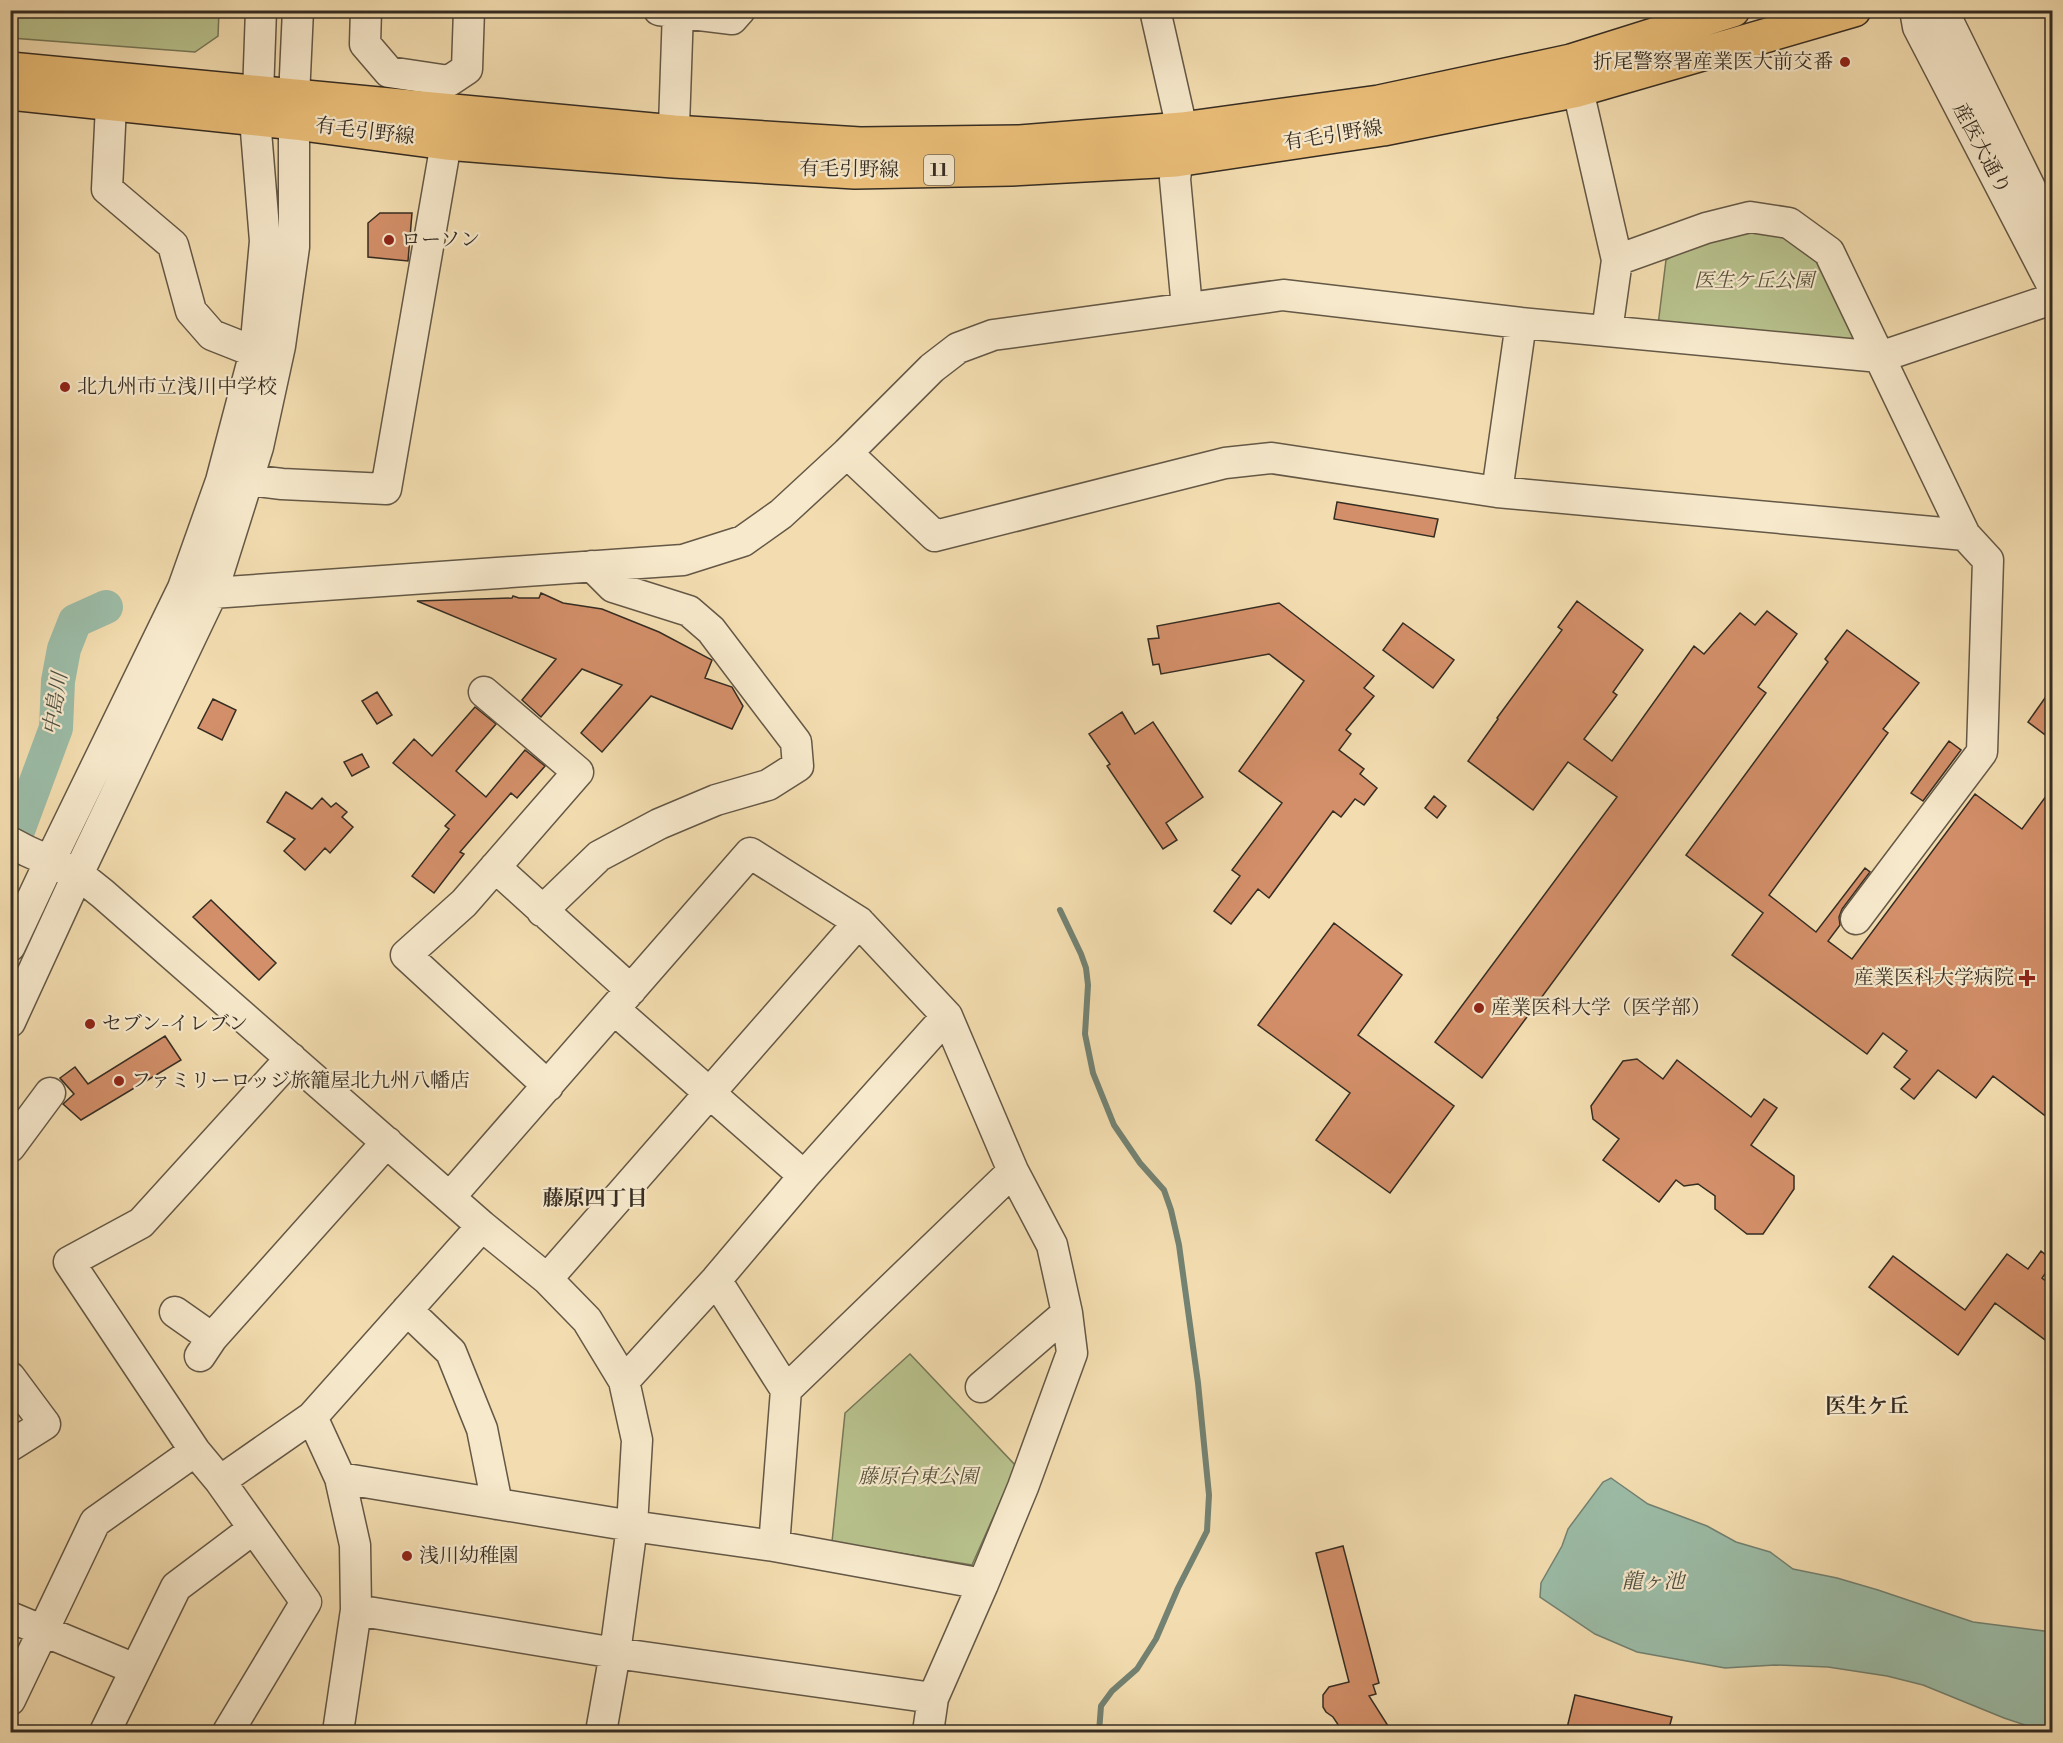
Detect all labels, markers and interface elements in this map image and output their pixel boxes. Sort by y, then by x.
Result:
place label: 折尾警察署産業医大前交番 [1593,50,1833,75]
marker: 折尾警察署産業医大前交番 [1838,55,1852,69]
street label: 産医大通り [1946,99,2016,199]
street label: 有毛引野線 [314,113,416,151]
street label: 有毛引野線 [1282,116,1384,156]
road number: 11 [924,155,954,185]
street label: 有毛引野線 [799,157,899,183]
place label: ローソン [401,228,480,253]
marker: ローソン [382,233,396,247]
park label: 医生ケ丘公園 [1694,269,1817,294]
place label: 北九州市立浅川中学校 [77,375,277,400]
marker: 北九州市立浅川中学校 [58,380,72,394]
water label: 中島川 [38,669,74,737]
place label: 産業医科大学病院 [1854,966,2014,991]
marker: 産業医科大学病院 [2018,969,2036,987]
place label: 産業医科大学（医学部） [1491,996,1711,1021]
marker: 産業医科大学（医学部） [1472,1001,1486,1015]
place label: セブン-イレブン [102,1012,248,1037]
marker: セブン-イレブン [83,1017,97,1031]
place label: ファミリーロッジ旅籠屋北九州八幡店 [131,1069,470,1094]
marker: ファミリーロッジ旅籠屋北九州八幡店 [112,1074,126,1088]
district label: 藤原四丁目 [543,1186,648,1212]
district label: 医生ケ丘 [1825,1394,1909,1420]
park label: 藤原台東公園 [858,1465,981,1490]
place label: 浅川幼稚園 [419,1544,519,1569]
marker: 浅川幼稚園 [400,1549,414,1563]
water label: 龍ヶ池 [1622,1569,1686,1595]

